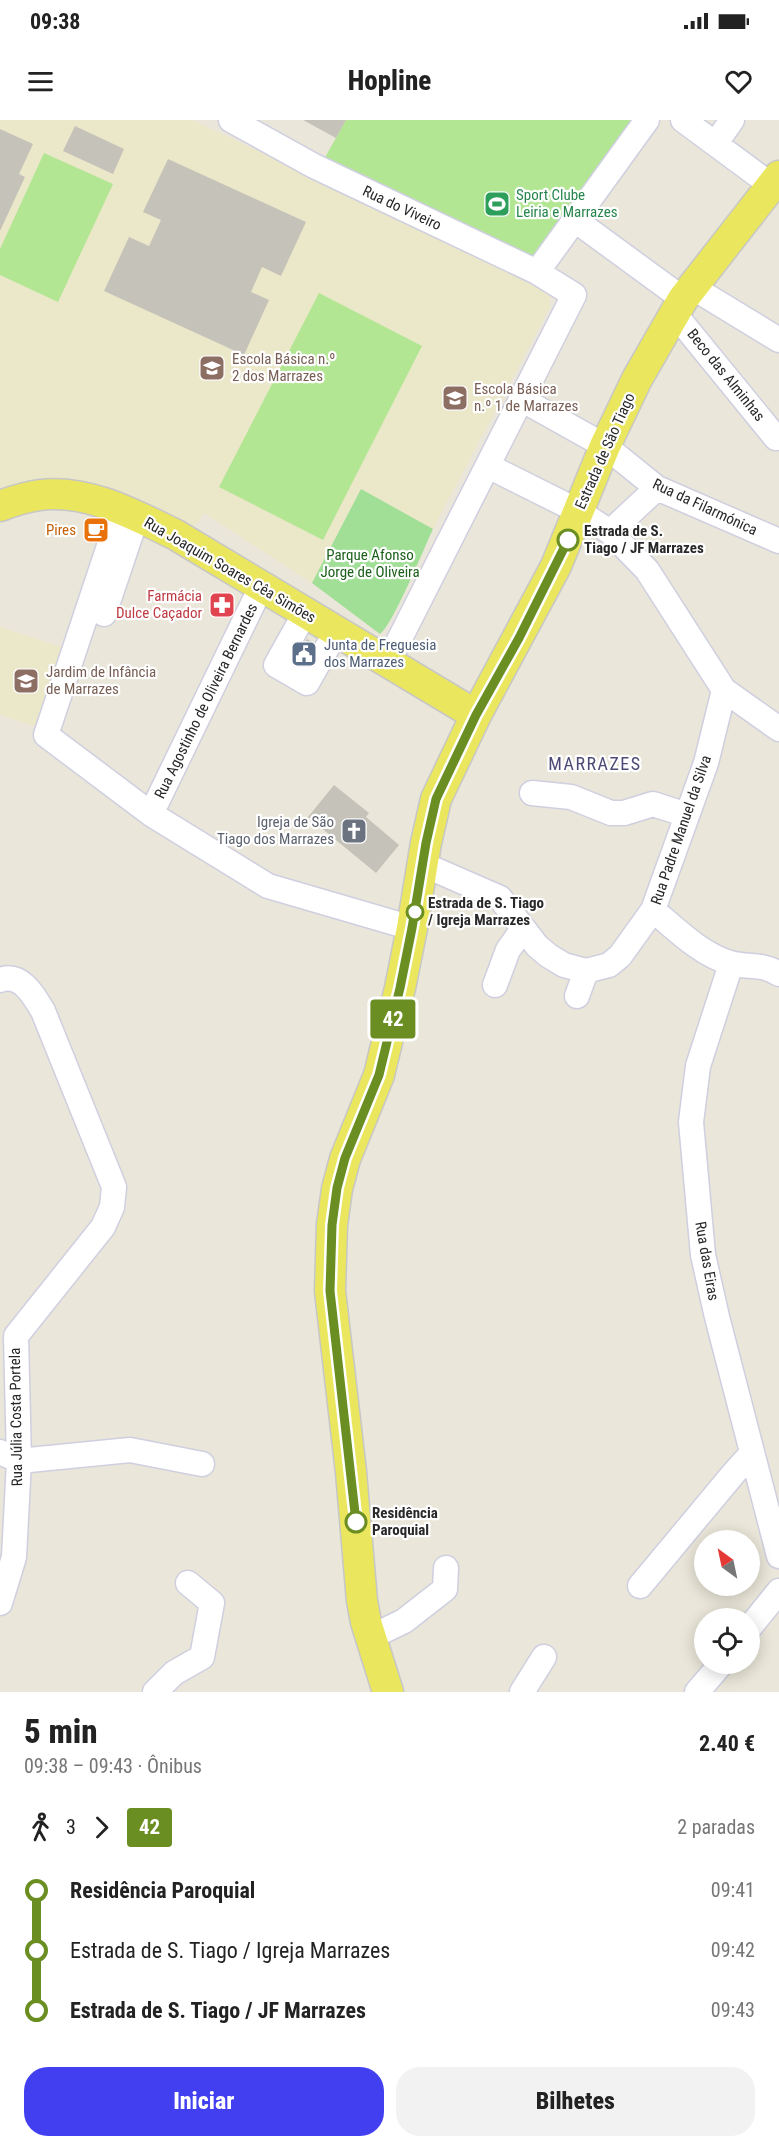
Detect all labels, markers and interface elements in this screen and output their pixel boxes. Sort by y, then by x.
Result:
text: 09:38 [30,9,81,34]
icon: menu [24,65,57,98]
text: Hopline [348,65,431,97]
icon: heart [722,65,755,98]
street label: Rua do Viveiro [360,182,444,234]
place label: Sport Clube Leiria e Marrazes [516,186,618,221]
sports icon: Sport Clube Leiria e Marrazes [482,189,512,219]
street label: Beco das Alminhas [683,325,769,425]
place label: Escola Básica n.º 2 dos Marrazes [232,350,335,385]
school or university icon: Escola Básica n.º 2 dos Marrazes [197,353,227,383]
place label: Escola Básica n.º 1 de Marrazes [474,380,579,415]
school or university icon: Escola Básica n.º 1 de Marrazes [440,383,470,413]
street label: Estrada de São Tiago [571,390,639,512]
street label: Rua da Filarmónica [650,475,760,539]
street label: Rua Joaquim Soares Cêa Simões [141,513,319,627]
cafe icon: Pires [81,515,111,545]
place label: Pires [46,521,76,539]
place label: Estrada de S. Tiago / JF Marrazes [584,522,704,557]
marker: Estrada de S. Tiago / JF Marrazes [557,529,579,551]
park label: Parque Afonso Jorge de Oliveira [320,546,420,581]
place label: Farmácia Dulce Caçador [116,587,202,622]
pharmacy icon: Farmácia Dulce Caçador [207,590,237,620]
street label: Rua Agostinho de Oliveira Bernardes [151,600,261,802]
place label: Junta de Freguesia dos Marrazes [324,636,436,671]
public building icon: Junta de Freguesia dos Marrazes [289,639,319,669]
place label: Jardim de Infância de Marrazes [46,663,156,698]
school or university icon: Jardim de Infância de Marrazes [11,666,41,696]
district label: MARRAZES [548,753,642,774]
street label: Rua Padre Manuel da Silva [647,753,715,907]
place label: Igreja de São Tiago dos Marrazes [217,813,334,848]
church icon: Igreja de São Tiago dos Marrazes [339,816,369,846]
place label: Estrada de S. Tiago / Igreja Marrazes [428,894,544,929]
marker: Estrada de S. Tiago / Igreja Marrazes [406,903,424,921]
line badge: 42 [366,1000,420,1038]
text: 42 [382,1007,404,1031]
street label: Rua das Eiras [691,1220,723,1302]
street label: Rua Júlia Costa Portela [6,1348,26,1486]
place label: Residência Paroquial [372,1504,438,1539]
marker: Residência Paroquial [345,1511,367,1533]
north arrow [694,1530,760,1596]
map controls [694,1530,760,1674]
button: locate [694,1608,760,1674]
text: 5 min [24,1712,98,1751]
text: 2.40 € [699,1731,755,1756]
text: 09:38 – 09:43 · Ônibus [24,1754,202,1778]
icon: walk [24,1811,57,1844]
icon: forward [85,1811,118,1844]
text: 3 [66,1815,76,1839]
text: 42 [139,1815,160,1839]
text: 2 paradas [677,1815,755,1839]
text: Residência Paroquial [70,1878,255,1903]
text: 09:41 [711,1878,755,1902]
text: Estrada de S. Tiago / Igreja Marrazes [70,1938,390,1963]
text: 09:42 [711,1938,755,1962]
text: Estrada de S. Tiago / JF Marrazes [70,1998,366,2023]
text: 09:43 [711,1998,755,2022]
button: Iniciar [24,2067,384,2136]
button: Bilhetes [396,2067,755,2136]

